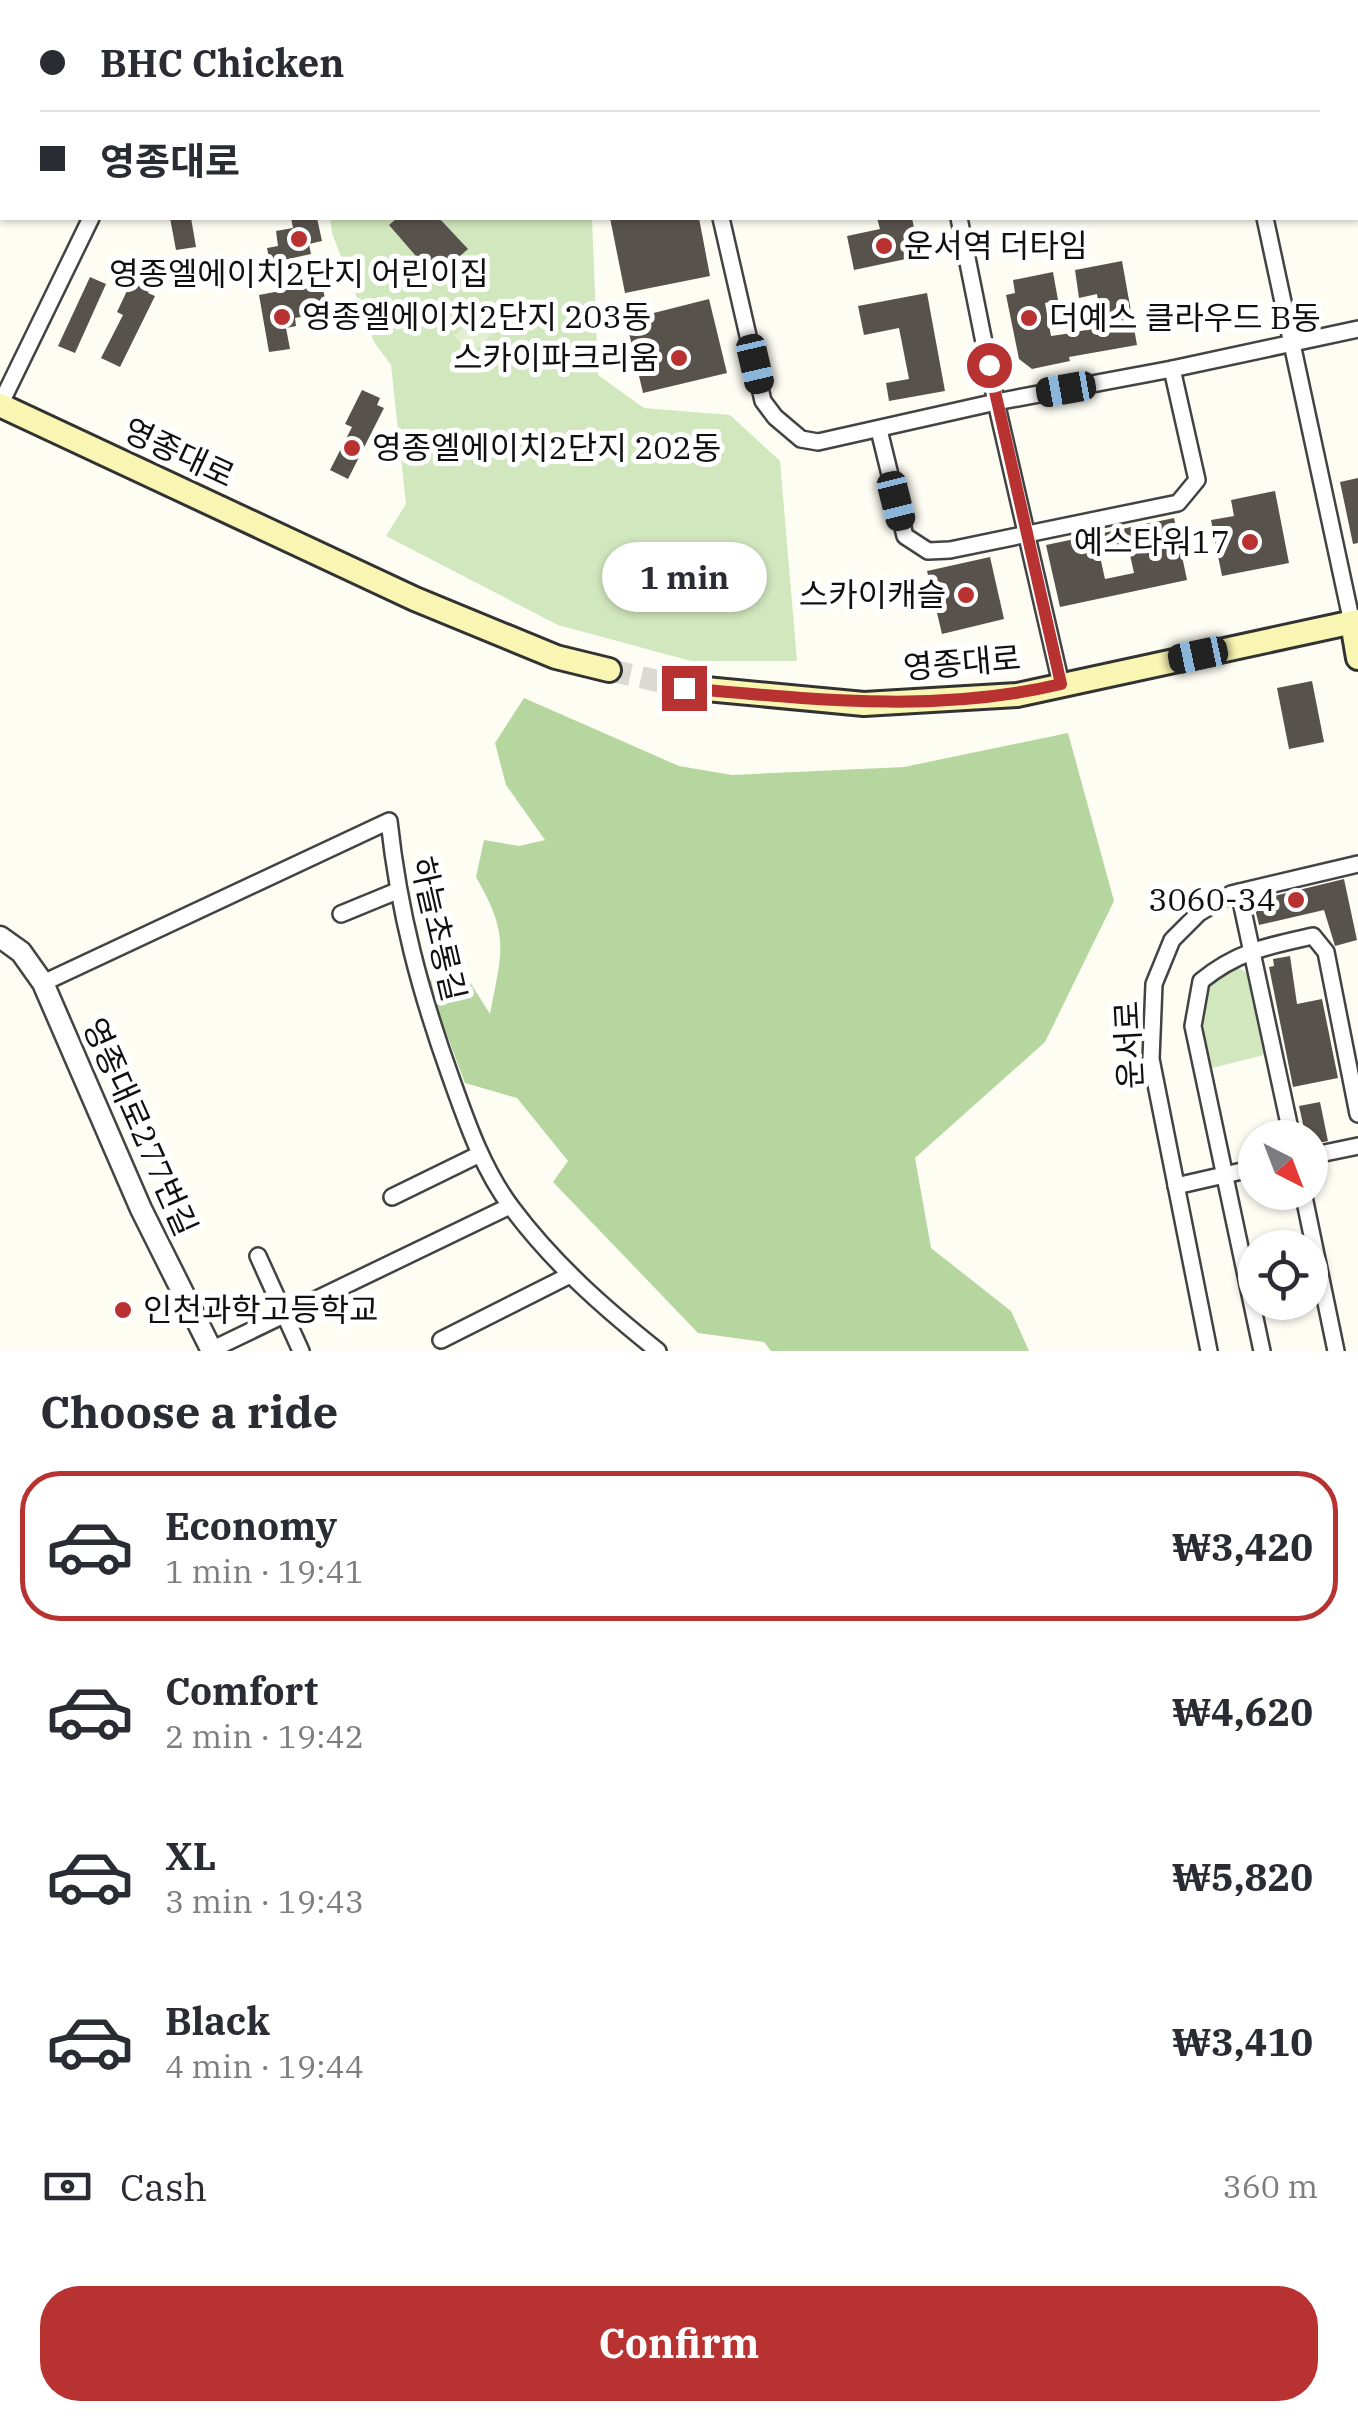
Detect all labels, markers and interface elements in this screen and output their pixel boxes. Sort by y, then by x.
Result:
text: BHC Chicken [100,38,344,87]
text: 영종대로 [100,136,240,185]
place label: 운서역 더타임 [904,224,1088,266]
marker: 영종엘에이치2단지 어린이집 [288,228,310,250]
marker: 운서역 더타임 [873,235,895,257]
place label: 영종엘에이치2단지 어린이집 [109,252,489,294]
place label: 영종엘에이치2단지 203동 [302,295,651,337]
place label: 더예스 클라우드 B동 [1049,296,1321,338]
marker: 영종엘에이치2단지 203동 [271,306,293,328]
marker: 더예스 클라우드 B동 [1018,307,1040,329]
car [734,331,776,397]
place label: 스카이파크리움 [453,336,659,378]
route start [967,343,1012,388]
marker: 스카이파크리움 [668,347,690,369]
car [1034,369,1098,409]
street label: 영종대로 [117,408,242,496]
place label: 영종엘에이치2단지 202동 [372,426,721,468]
marker: 영종엘에이치2단지 202동 [341,437,363,459]
car [874,468,918,534]
place label: 예스타워17 [1074,520,1230,562]
marker: 예스타워17 [1239,531,1261,553]
callout: 1 min [602,543,766,613]
text: 1 min [640,556,729,598]
place label: 스카이캐슬 [799,573,946,615]
marker: 스카이캐슬 [955,584,977,606]
car [1166,634,1230,676]
street label: 영종대로 [901,636,1022,688]
route end [662,666,707,711]
street label: 하늘초롱길 [402,852,476,1005]
place label: 3060-34 [1148,878,1276,920]
marker: 3060-34 [1285,889,1307,911]
street label: 운서로 [1105,1000,1151,1090]
street label: 영종대로277번길 [74,1011,208,1242]
north arrow [1238,1120,1328,1210]
map controls [1238,1120,1328,1320]
button: locate [1238,1230,1328,1320]
place label: 인천과학고등학교 [143,1288,379,1330]
marker: 인천과학고등학교 [112,1299,134,1321]
text: Choose a ride [40,1382,338,1440]
icon: car [45,1501,135,1591]
text: Economy [165,1501,337,1550]
text: ₩3,420 [1172,1522,1313,1571]
text: 1 min · 19:41 [165,1550,364,1592]
icon: car [45,1666,135,1756]
text: Comfort [165,1666,318,1715]
text: ₩4,620 [1172,1687,1313,1736]
text: 2 min · 19:42 [165,1715,364,1757]
icon: car [45,1831,135,1921]
text: XL [165,1831,216,1880]
text: ₩5,820 [1172,1852,1313,1901]
text: 3 min · 19:43 [165,1880,364,1922]
icon: car [45,1996,135,2086]
text: Black [165,1996,270,2045]
text: ₩3,410 [1172,2017,1313,2066]
text: 4 min · 19:44 [165,2045,364,2087]
icon: cash [40,2159,95,2214]
text: Cash [120,2162,207,2211]
text: 360 m [1222,2165,1318,2207]
button: Confirm [40,2286,1318,2401]

